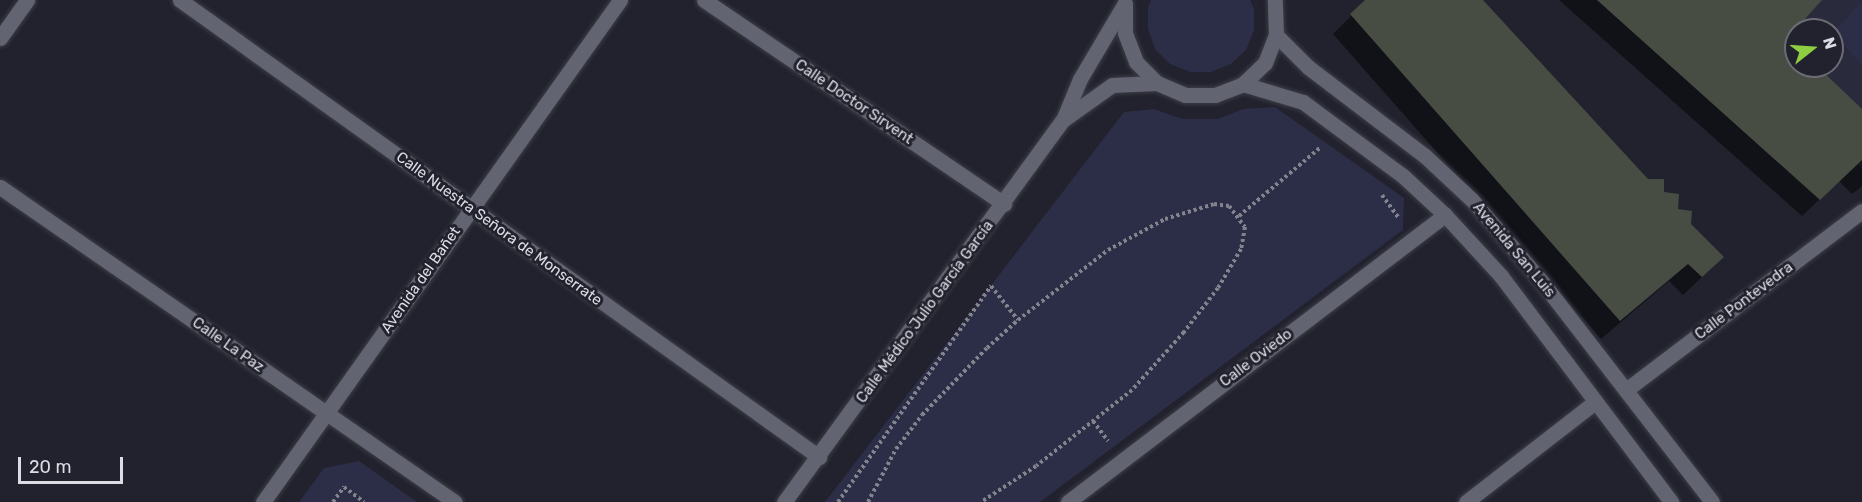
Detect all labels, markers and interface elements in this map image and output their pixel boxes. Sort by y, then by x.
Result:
north arrow [1784,18,1844,78]
text: N [1819,35,1841,51]
street label: Calle Doctor Sirvent [791,56,917,148]
street label: Calle Nuestra Señora de Monserrate [393,148,605,310]
street label: Avenida San Luis [1469,199,1559,301]
street label: Calle Médico Julio García García [853,217,997,407]
street label: Avenida del Bañet [378,223,464,337]
street label: Calle Pontevedra [1691,258,1797,344]
street label: Calle La Paz [189,314,267,376]
street label: Calle Oviedo [1216,325,1296,391]
scale bar [21,445,126,483]
text: 20 m [29,456,71,478]

